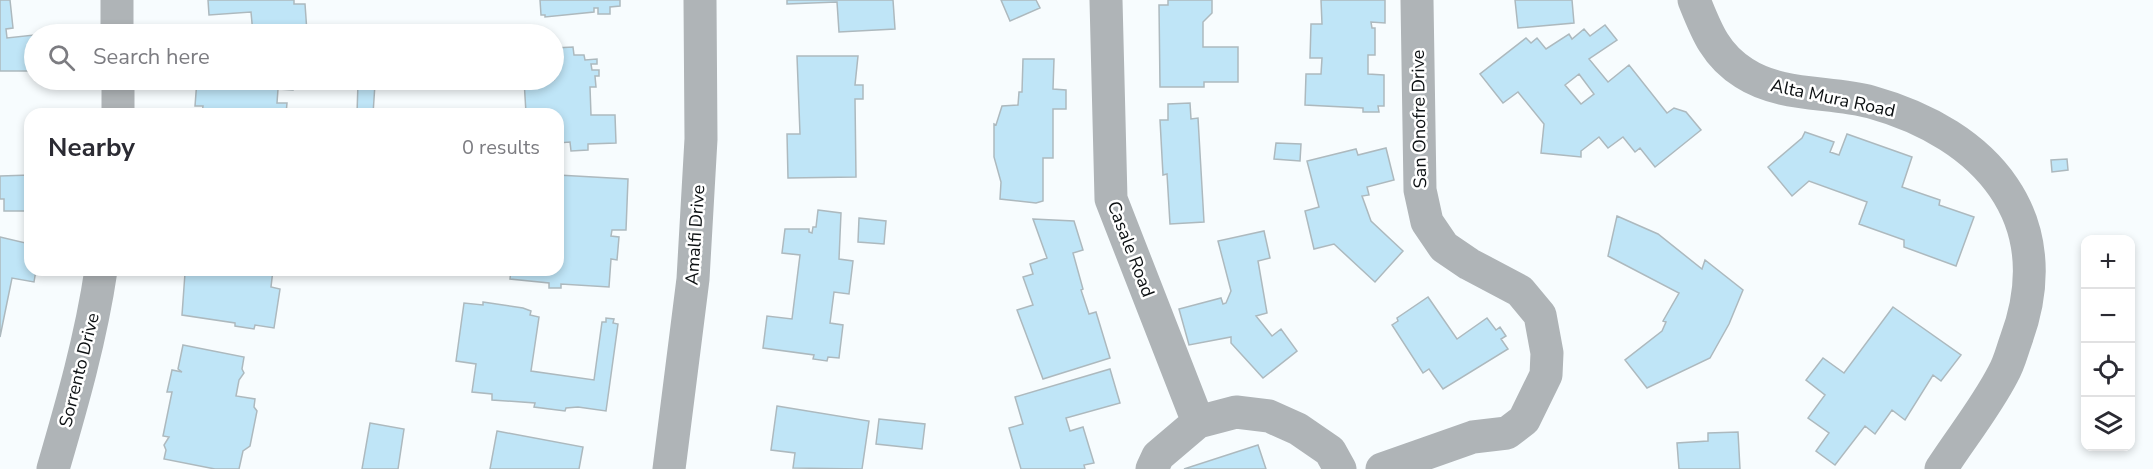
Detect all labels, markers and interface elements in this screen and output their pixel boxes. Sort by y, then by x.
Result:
search box [24,24,564,90]
icon: search [45,41,78,74]
text: Search here [93,42,210,72]
street label: San Onofre Drive [1406,49,1432,189]
street label: Alta Mura Road [1769,73,1897,123]
text: Nearby [48,130,135,165]
text: 0 results [462,134,540,161]
street label: Amalfi Drive [680,184,710,286]
street label: Casale Road [1102,198,1160,300]
map controls [2081,235,2135,451]
button: + [2081,235,2135,289]
button: − [2081,289,2135,343]
street label: Sorrento Drive [53,310,105,430]
button: locate [2081,343,2135,397]
button: layers [2081,397,2135,451]

